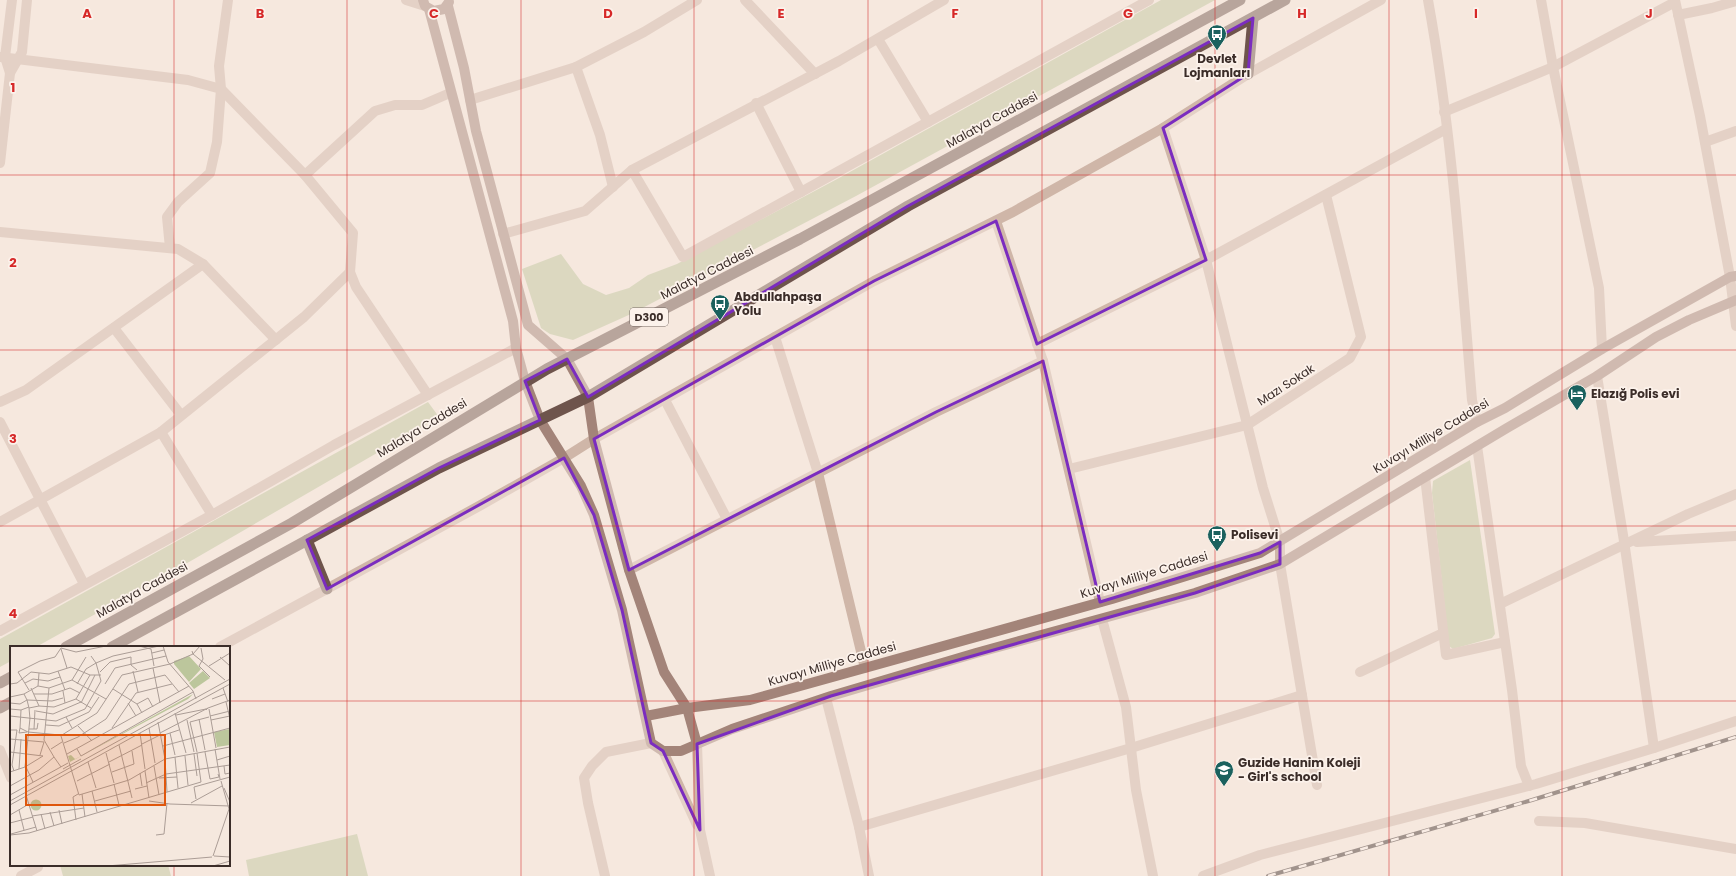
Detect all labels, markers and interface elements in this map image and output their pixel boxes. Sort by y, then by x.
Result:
text: A [82,4,92,23]
text: B [256,4,265,23]
text: C [429,4,439,23]
text: D [603,4,613,23]
text: E [777,4,785,23]
text: F [951,4,959,23]
text: G [1123,4,1133,23]
text: H [1297,4,1307,23]
text: I [1474,4,1478,23]
text: J [1645,4,1653,23]
bus stop icon: Devlet Lojmanları [1206,23,1228,51]
place label: Devlet Lojmanları [1184,50,1250,81]
text: 1 [11,78,15,97]
street label: Malatya Caddesi [943,87,1041,152]
street label: Malatya Caddesi [657,242,756,303]
text: 2 [9,253,17,272]
place label: Abdullahpaşa Yolu [734,288,822,319]
bus stop icon: Abdullahpaşa Yolu [709,293,731,321]
road number: D300 [630,308,668,326]
street label: Mazı Sokak [1254,359,1318,409]
hotel icon: Elazığ Polis evi [1566,383,1588,411]
place label: Elazığ Polis evi [1591,385,1680,402]
street label: Malatya Caddesi [374,394,470,461]
street label: Kuvayı Milliye Caddesi [1370,394,1492,477]
text: 3 [9,429,17,448]
bus stop icon: Polisevi [1206,524,1228,552]
place label: Polisevi [1231,526,1278,543]
street label: Kuvayı Milliye Caddesi [1078,547,1210,602]
street label: Malatya Caddesi [93,557,191,622]
text: 4 [9,604,18,623]
street label: Kuvayı Milliye Caddesi [766,637,898,690]
inset map [10,646,230,866]
place label: Guzide Hanim Koleji - Girl's school [1238,754,1361,785]
school or university icon: Guzide Hanim Koleji - Girl's school [1213,759,1235,787]

